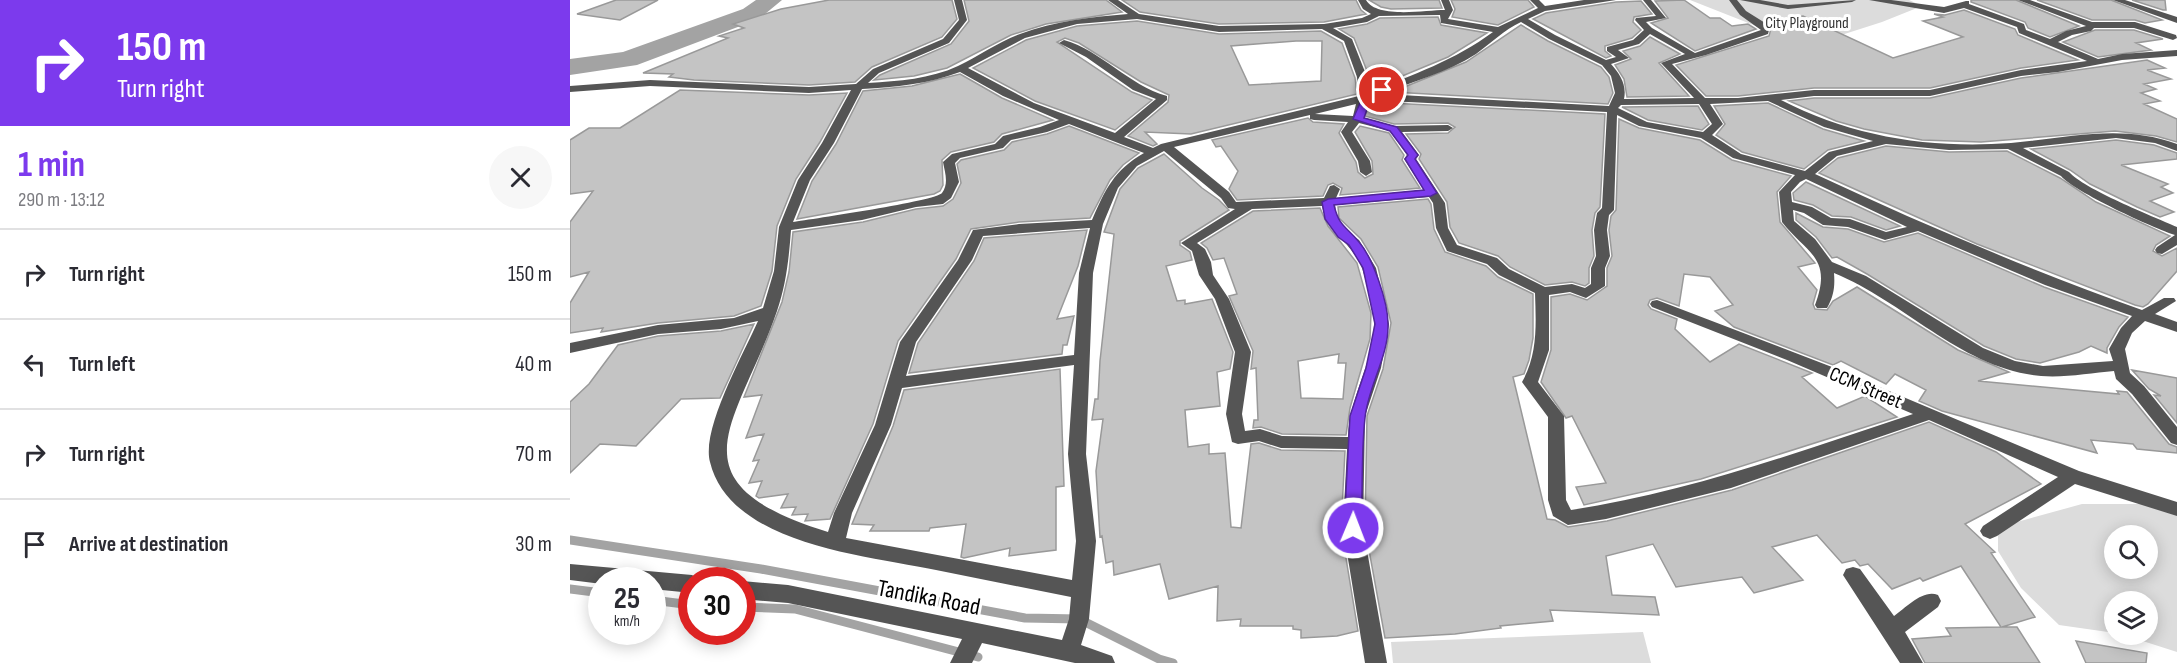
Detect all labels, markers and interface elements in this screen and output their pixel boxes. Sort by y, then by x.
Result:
park label: City Playground [1765,14,1849,33]
text: 150 m [117,22,206,73]
icon: right [18,24,96,102]
pin [1356,64,1407,115]
text: Turn right [117,73,204,105]
icon: arrive [1365,73,1398,106]
text: 1 min [18,144,85,187]
button: close [489,146,552,209]
text: 290 m · 13:12 [18,188,105,212]
icon: right [18,258,51,291]
text: Turn right [69,261,145,288]
text: 150 m [508,261,552,288]
icon: left [18,348,51,381]
text: Turn left [69,351,135,378]
text: 40 m [515,351,552,378]
street label: CCM Street [1826,362,1906,414]
icon: right [18,438,51,471]
text: Turn right [69,441,145,468]
text: 70 m [516,441,552,468]
position arrow [1321,496,1385,560]
map controls [2104,525,2158,645]
button: search [2104,525,2158,579]
icon: arrive [18,528,51,561]
text: Arrive at destination [69,531,228,558]
text: 30 m [515,531,552,558]
speed limit sign: 30 [678,567,756,645]
street label: Tandika Road [875,573,983,622]
text: 25 [614,581,640,617]
button: layers [2104,591,2158,645]
text: km/h [614,612,640,631]

